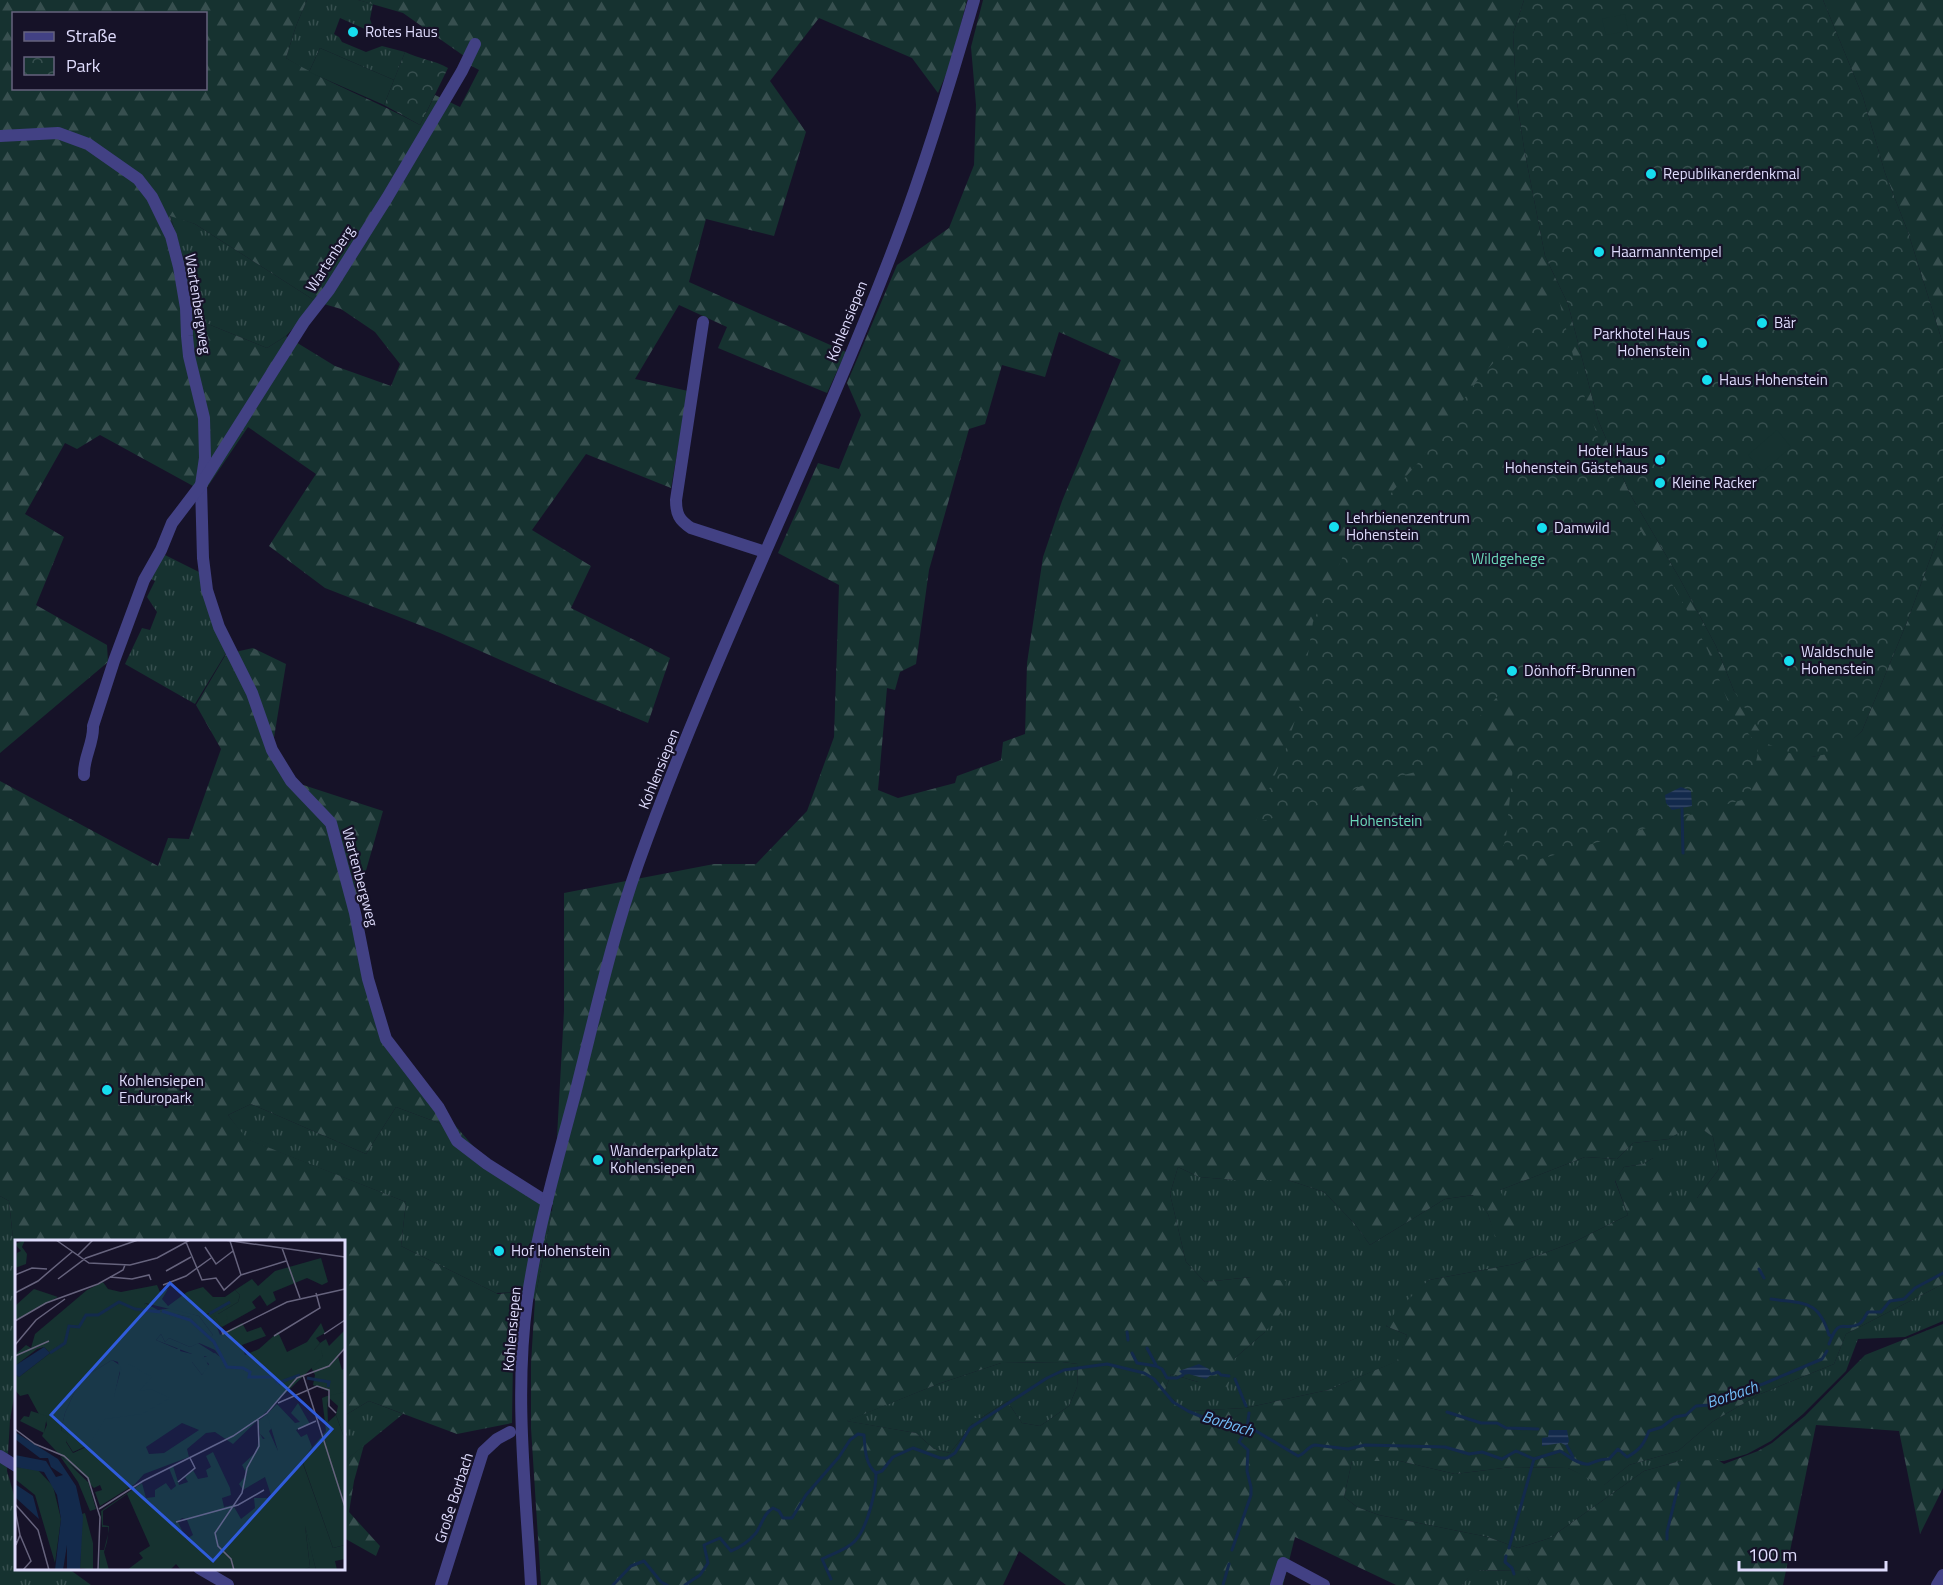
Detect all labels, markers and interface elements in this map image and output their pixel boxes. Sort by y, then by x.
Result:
legend [12,12,207,90]
place label: Rotes Haus [365,20,438,43]
text: Straße [66,22,117,49]
marker: Rotes Haus [346,25,360,39]
text: Park [66,52,101,79]
place label: Republikanerdenkmal [1663,162,1800,185]
marker: Republikanerdenkmal [1644,167,1658,181]
street label: Wartenberg [300,221,360,296]
place label: Haarmanntempel [1611,240,1722,263]
marker: Haarmanntempel [1592,245,1606,259]
street label: Wartenbergweg [179,252,218,356]
street label: Kohlensiepen [820,277,873,364]
place label: Bär [1774,311,1796,334]
marker: Bär [1755,316,1769,330]
place label: Parkhotel Haus Hohenstein [1593,322,1690,362]
marker: Parkhotel Haus Hohenstein [1695,336,1709,350]
place label: Haus Hohenstein [1719,368,1828,391]
marker: Haus Hohenstein [1700,373,1714,387]
place label: Hotel Haus Hohenstein Gästehaus [1505,439,1648,479]
marker: Hotel Haus Hohenstein Gästehaus [1653,453,1667,467]
place label: Kleine Racker [1672,471,1757,494]
marker: Kleine Racker [1653,476,1667,490]
place label: Lehrbienenzentrum Hohenstein [1346,506,1470,546]
place label: Damwild [1554,516,1610,539]
marker: Lehrbienenzentrum Hohenstein [1327,520,1341,534]
marker: Damwild [1535,521,1549,535]
park label: Wildgehege [1471,547,1545,570]
place label: Waldschule Hohenstein [1801,640,1874,680]
marker: Waldschule Hohenstein [1782,654,1796,668]
place label: Dönhoff-Brunnen [1524,659,1636,682]
marker: Dönhoff-Brunnen [1505,664,1519,678]
street label: Kohlensiepen [632,725,685,812]
park label: Hohenstein [1350,809,1422,832]
street label: Wartenbergweg [336,825,385,929]
place label: Kohlensiepen Enduropark [119,1069,204,1109]
marker: Kohlensiepen Enduropark [100,1083,114,1097]
place label: Wanderparkplatz Kohlensiepen [610,1139,718,1179]
marker: Wanderparkplatz Kohlensiepen [591,1153,605,1167]
place label: Hof Hohenstein [511,1239,610,1262]
inset map [15,1240,345,1570]
marker: Hof Hohenstein [492,1244,506,1258]
street label: Kohlensiepen [496,1286,527,1372]
water label: Borbach [1703,1374,1762,1414]
water label: Borbach [1199,1404,1258,1442]
street label: Große Borbach [428,1450,479,1546]
scale bar [1739,1534,1886,1572]
text: 100 m [1748,1541,1797,1568]

